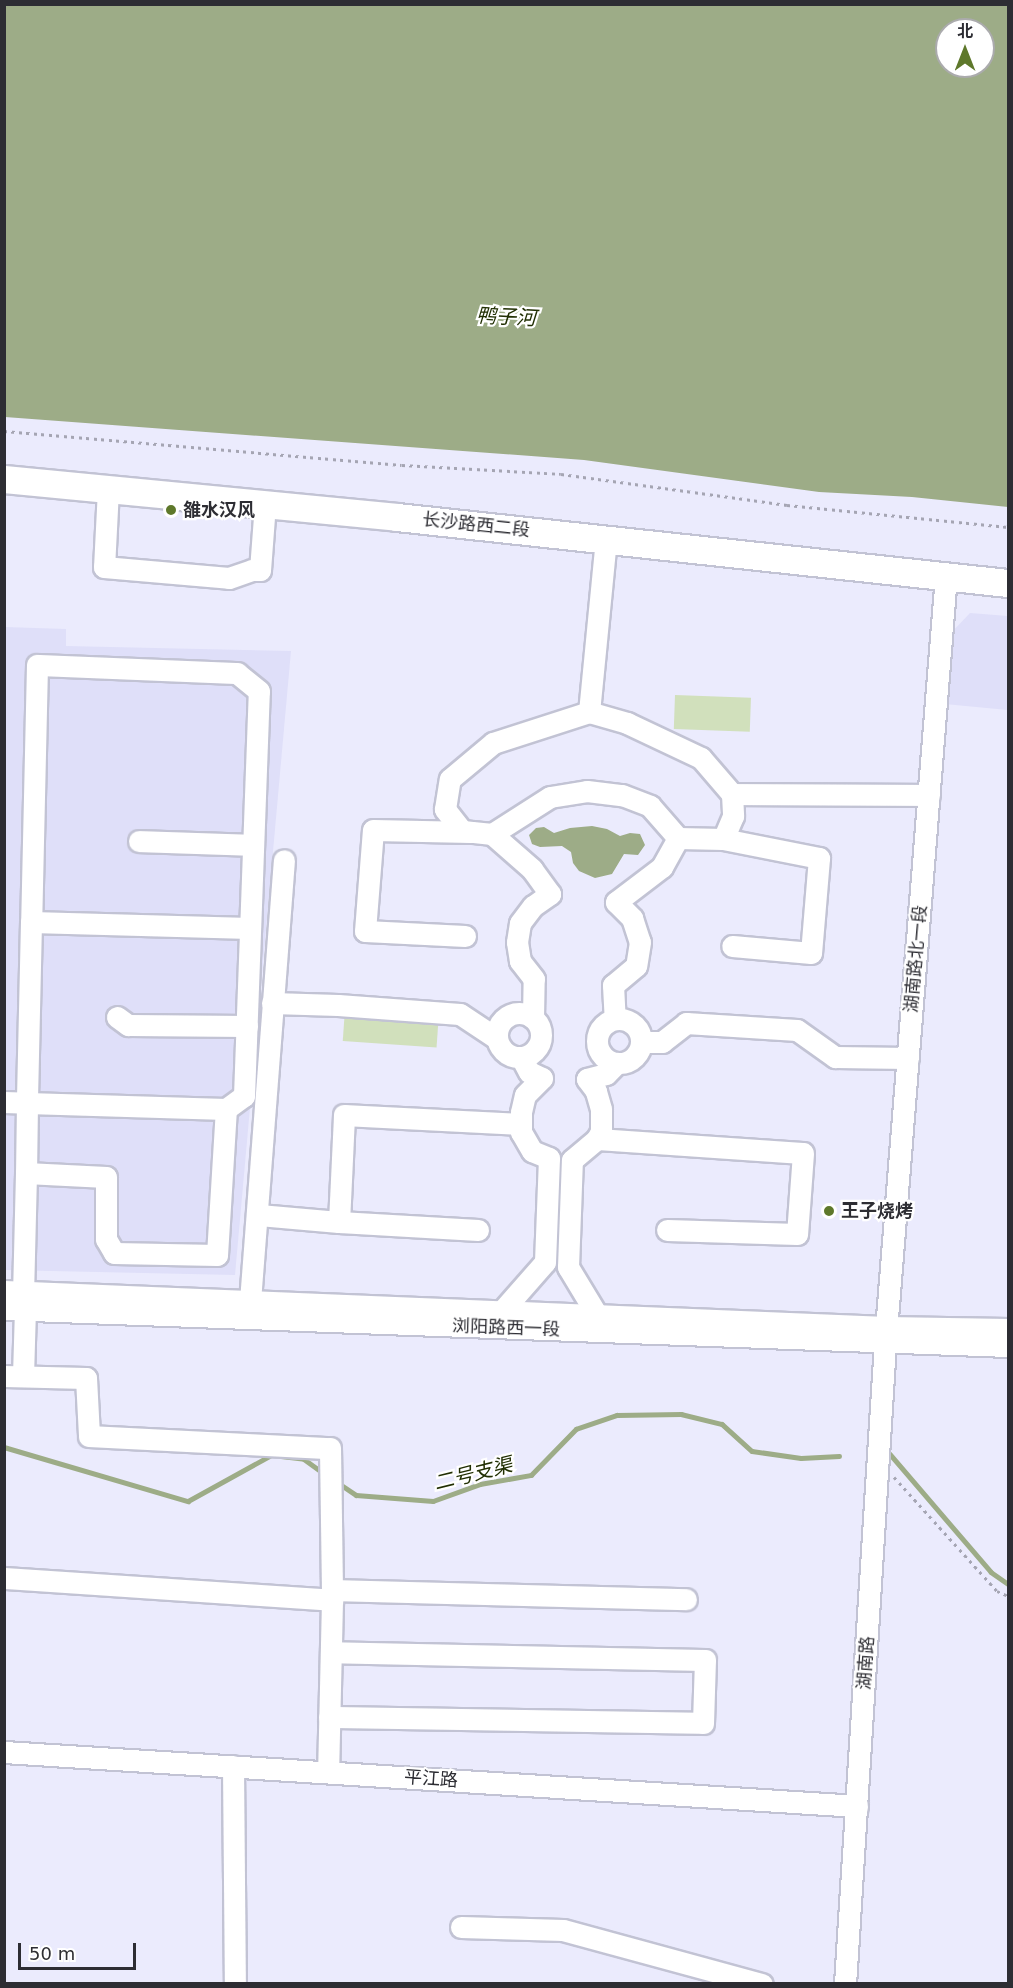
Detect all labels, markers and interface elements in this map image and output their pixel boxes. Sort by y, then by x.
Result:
north arrow [935,18,995,78]
text: 北 [957,22,973,41]
water label: 鸭子河 [475,303,537,331]
place label: 雒水汉风 [183,499,255,521]
marker: 雒水汉风 [164,503,178,517]
street label: 长沙路西二段 [421,509,531,541]
street label: 湖南路北一段 [901,904,931,1014]
place label: 王子烧烤 [841,1200,913,1222]
marker: 王子烧烤 [822,1204,836,1218]
street label: 浏阳路西一段 [452,1315,560,1341]
water label: 二号支渠 [431,1453,515,1495]
street label: 湖南路 [853,1635,879,1691]
street label: 平江路 [403,1766,459,1792]
scale bar [21,1931,140,1969]
text: 50 m [29,1943,75,1964]

